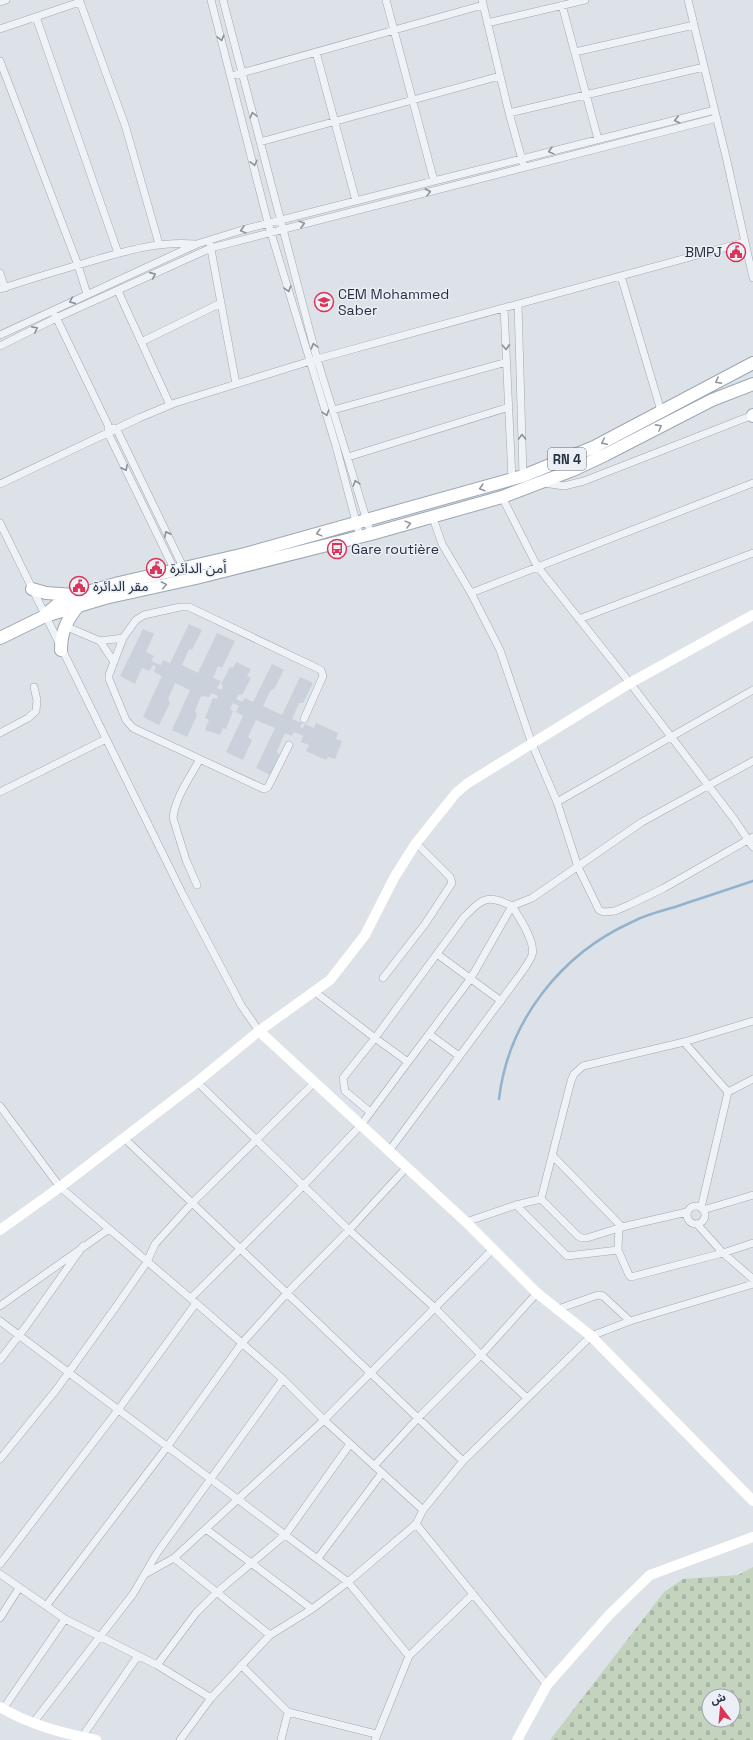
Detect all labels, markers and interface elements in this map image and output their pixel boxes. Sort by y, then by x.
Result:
one-way arrow [216,34,225,41]
one-way arrow [249,112,258,119]
one-way arrow [674,115,680,123]
one-way arrow [548,146,555,155]
one-way arrow [249,160,257,167]
one-way arrow [425,188,431,196]
one-way arrow [299,221,305,229]
one-way arrow [240,225,247,234]
public building icon: BMPJ [725,241,747,263]
place label: BMPJ [685,243,722,261]
one-way arrow [149,272,157,280]
one-way arrow [283,285,292,292]
place label: CEM Mohammed Saber [338,285,449,319]
school or university icon: CEM Mohammed Saber [313,291,335,313]
one-way arrow [68,296,76,304]
one-way arrow [31,326,38,334]
one-way arrow [310,342,318,349]
one-way arrow [502,344,510,350]
one-way arrow [715,377,723,384]
one-way arrow [321,410,330,417]
one-way arrow [655,424,663,432]
one-way arrow [517,434,526,440]
one-way arrow [600,437,608,445]
road number: RN 4 [548,448,586,470]
one-way arrow [120,464,128,472]
one-way arrow [352,480,361,487]
one-way arrow [479,483,486,492]
one-way arrow [405,521,412,529]
one-way arrow [316,528,323,537]
one-way arrow [164,531,172,538]
bus stop icon: Gare routière [326,538,348,560]
place label: Gare routière [351,540,439,558]
public building icon: أمن الدائرة [145,557,167,579]
place label: أمن الدائرة [170,559,227,577]
public building icon: مقر الدائرة [68,575,90,597]
place label: مقر الدائرة [93,577,149,595]
one-way arrow [160,581,167,590]
north arrow [701,1688,741,1728]
text: ش [709,1690,727,1707]

